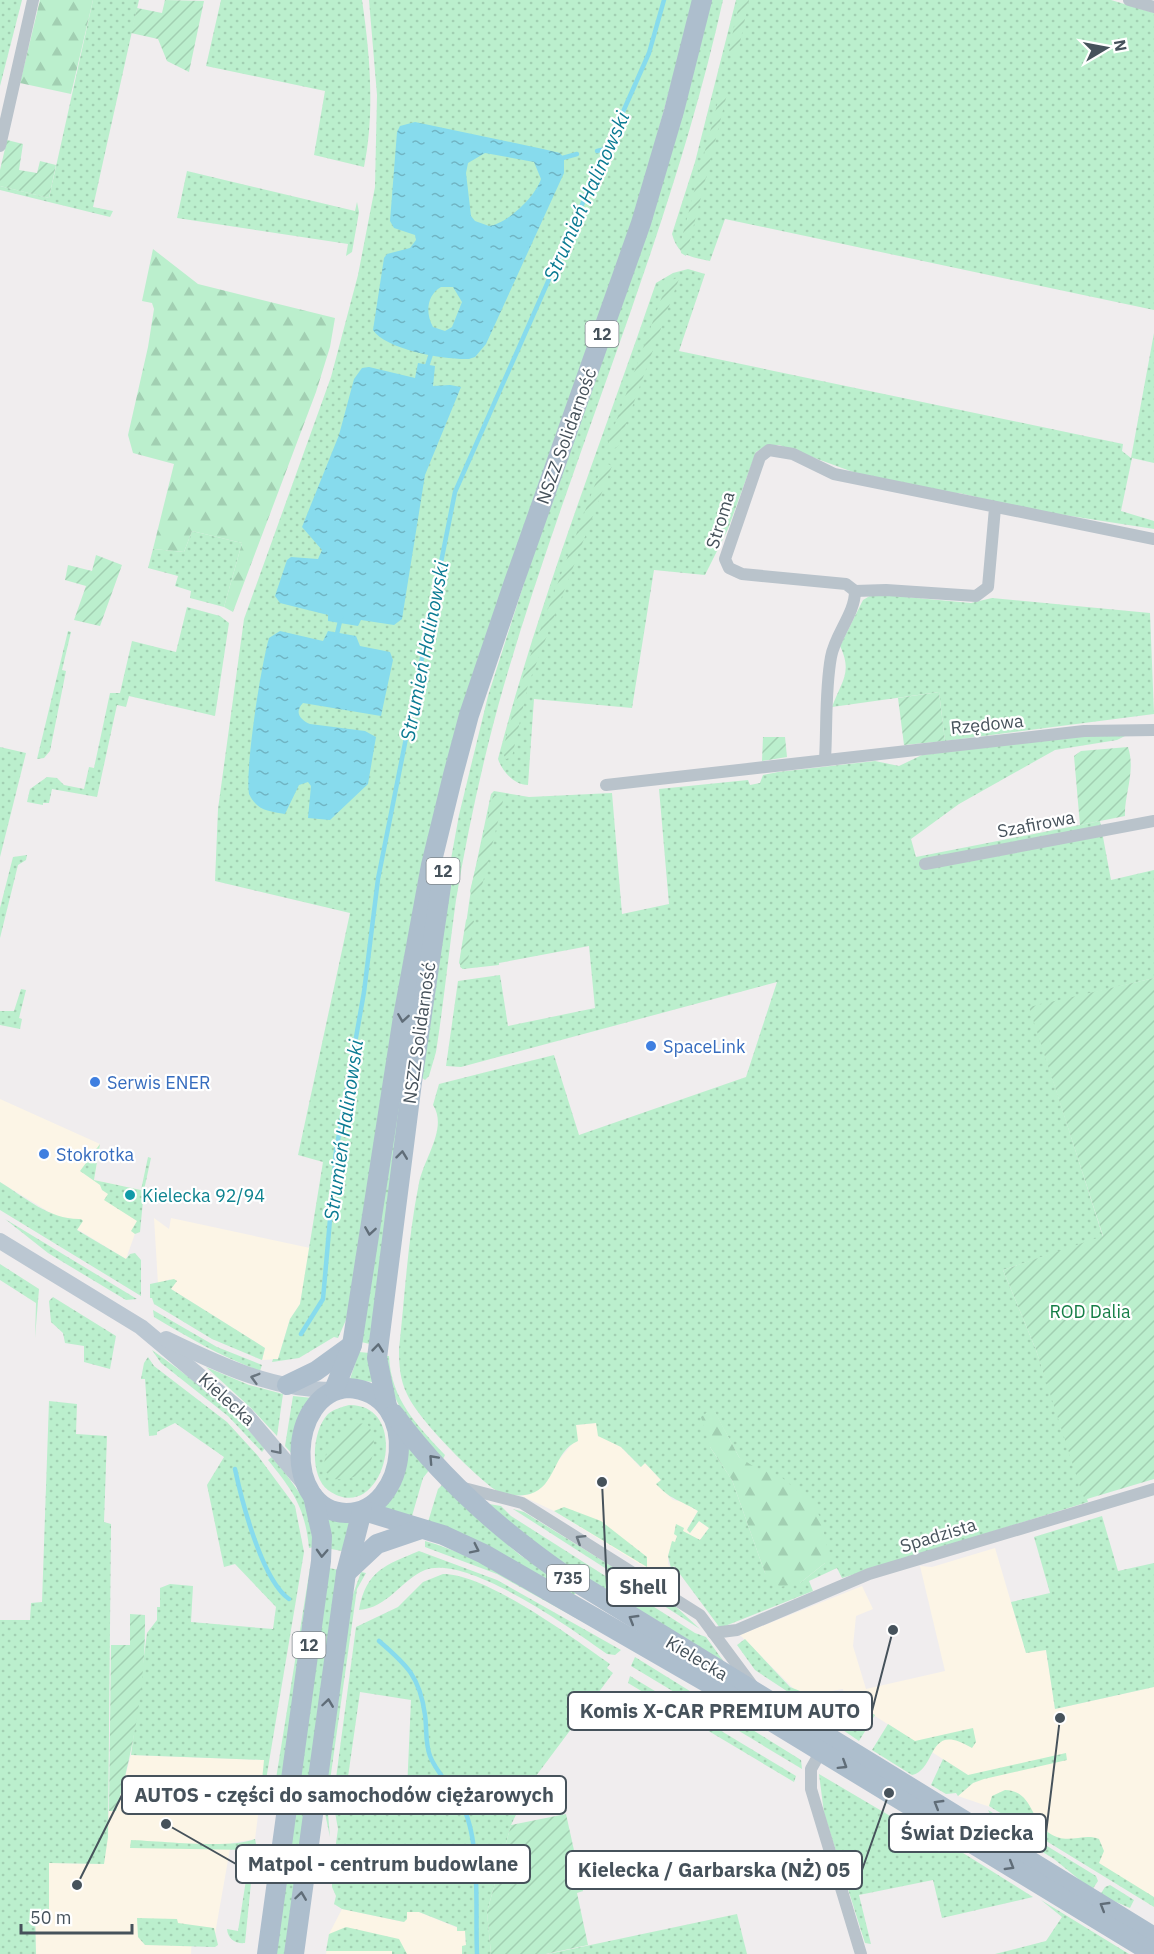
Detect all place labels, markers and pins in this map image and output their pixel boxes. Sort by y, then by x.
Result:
place label: SpaceLink [663,1035,746,1058]
marker: SpaceLink [644,1039,658,1053]
place label: Serwis ENER [107,1071,211,1094]
marker: Serwis ENER [88,1075,102,1089]
place label: Stokrotka [56,1143,135,1166]
marker: Stokrotka [37,1147,51,1161]
place label: Kielecka 92/94 [142,1184,265,1207]
marker: Kielecka 92/94 [123,1188,137,1202]
callout: Shell [607,1568,679,1606]
callout: Komis X-CAR PREMIUM AUTO [568,1692,872,1730]
callout: AUTOS - części do samochodów ciężarowych [122,1776,566,1814]
callout: Świat Dziecka [889,1814,1046,1852]
callout: Matpol - centrum budowlane [236,1845,530,1883]
callout: Kielecka / Garbarska (NŻ) 05 [566,1851,862,1889]

